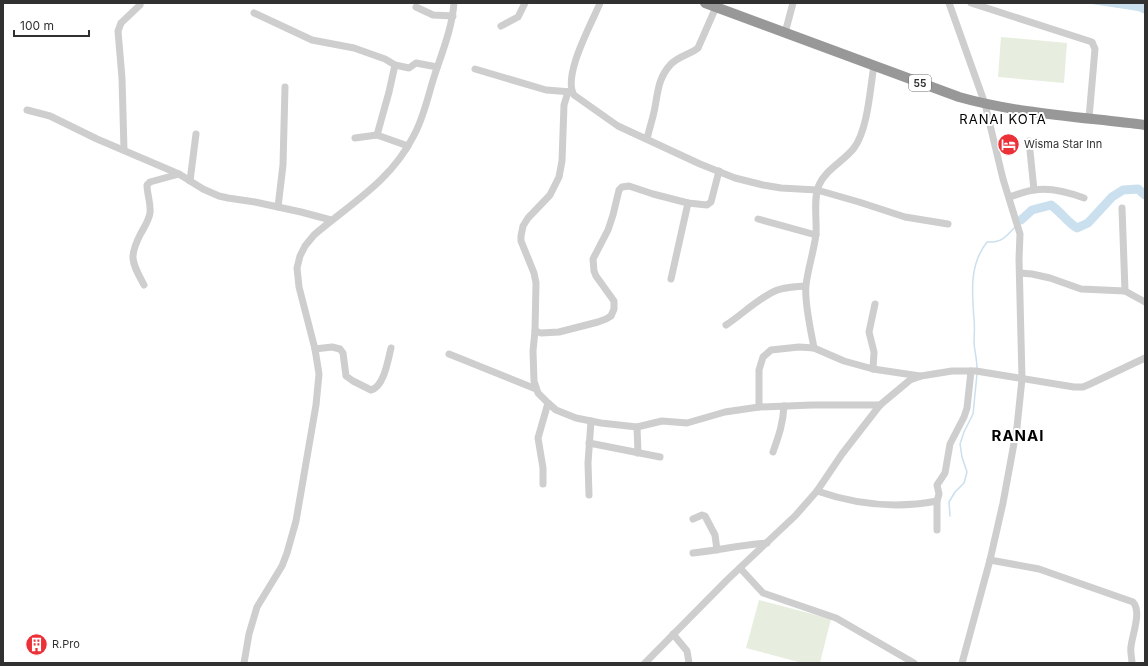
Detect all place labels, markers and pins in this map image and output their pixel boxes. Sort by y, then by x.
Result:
hotel icon: Wisma Star Inn [995,131,1021,157]
place label: Wisma Star Inn [1024,137,1102,151]
building icon: R.Pro [24,631,50,657]
place label: R.Pro [52,637,80,651]

